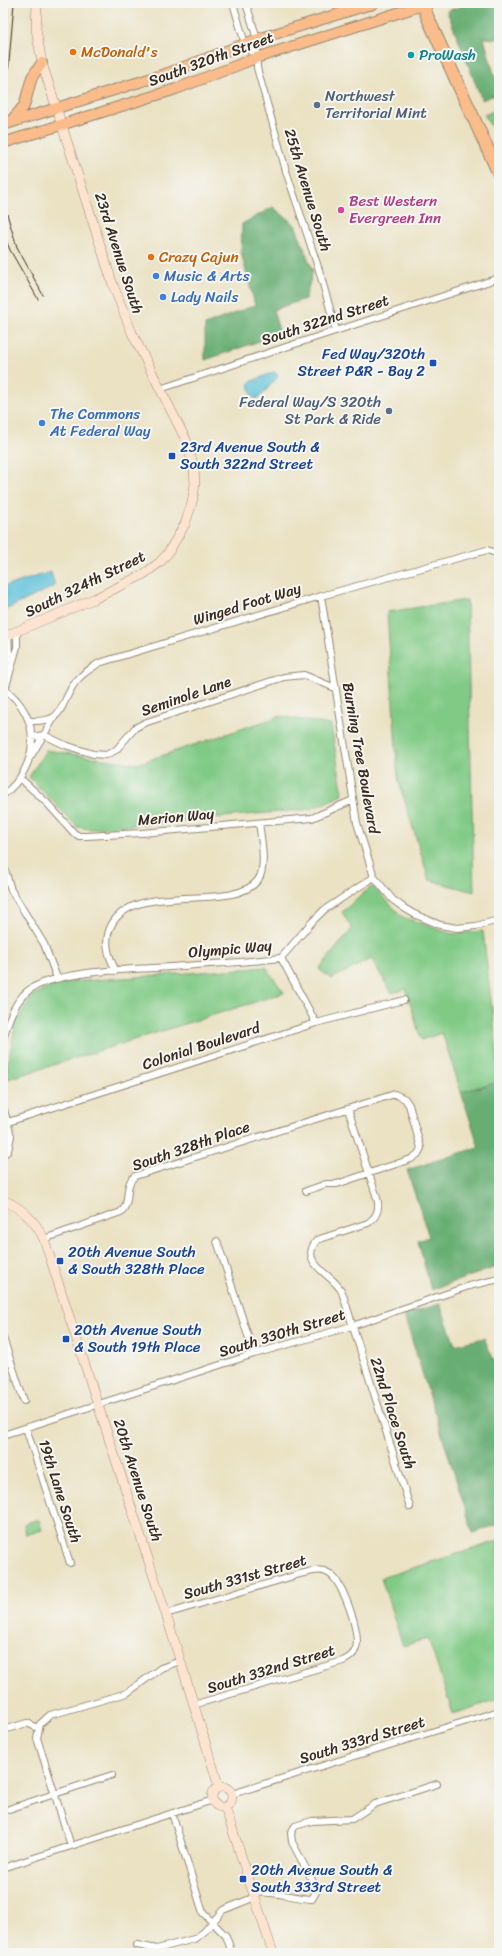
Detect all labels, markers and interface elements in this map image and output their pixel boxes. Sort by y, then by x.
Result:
street label: South 320th Street [145,24,278,94]
place label: McDonald's [81,39,158,65]
place label: ProWash [419,42,476,68]
marker: McDonald's [68,47,78,57]
marker: ProWash [406,50,416,60]
place label: Northwest Territorial Mint [325,83,427,126]
marker: Northwest Territorial Mint [312,100,322,110]
street label: 25th Avenue South [277,125,339,255]
place label: Best Western Evergreen Inn [349,188,441,231]
street label: 23rd Avenue South [87,189,151,317]
marker: Best Western Evergreen Inn [336,205,346,215]
place label: Crazy Cajun [159,244,239,270]
marker: Crazy Cajun [146,252,156,262]
place label: Music & Arts [164,263,250,289]
marker: Music & Arts [151,271,161,281]
place label: Lady Nails [171,284,239,310]
street label: South 322nd Street [258,287,393,353]
marker: Lady Nails [158,292,168,302]
place label: Fed Way/320th Street P&R - Bay 2 [298,341,425,384]
marker: Fed Way/320th Street P&R - Bay 2 [428,358,438,368]
place label: Federal Way/S 320th St Park & Ride [239,389,381,432]
place label: The Commons At Federal Way [49,401,151,444]
marker: Federal Way/S 320th St Park & Ride [384,406,394,416]
marker: The Commons At Federal Way [37,418,47,428]
place label: 23rd Avenue South & South 322nd Street [180,434,320,477]
marker: 23rd Avenue South & South 322nd Street [167,451,177,461]
street label: South 324th Street [20,543,150,625]
street label: Winged Foot Way [190,575,304,633]
street label: Seminole Lane [137,668,235,724]
street label: Burning Tree Boulevard [335,680,387,837]
street label: Merion Way [137,801,216,833]
street label: Olympic Way [187,932,273,966]
street label: Colonial Boulevard [139,1014,264,1077]
street label: South 328th Place [129,1114,254,1178]
place label: 20th Avenue South & South 328th Place [68,1239,205,1282]
marker: 20th Avenue South & South 328th Place [55,1256,65,1266]
street label: South 330th Street [215,1301,349,1365]
place label: 20th Avenue South & South 19th Place [74,1317,202,1360]
marker: 20th Avenue South & South 19th Place [61,1334,71,1344]
street label: 22nd Place South [363,1354,423,1473]
street label: 20th Avenue South [106,1415,170,1545]
street label: 19th Lane South [31,1436,89,1546]
street label: South 331st Street [180,1547,310,1607]
street label: South 332nd Street [204,1637,339,1701]
street label: South 333rd Street [296,1708,428,1771]
place label: 20th Avenue South & South 333rd Street [251,1857,393,1900]
marker: 20th Avenue South & South 333rd Street [238,1874,248,1884]

